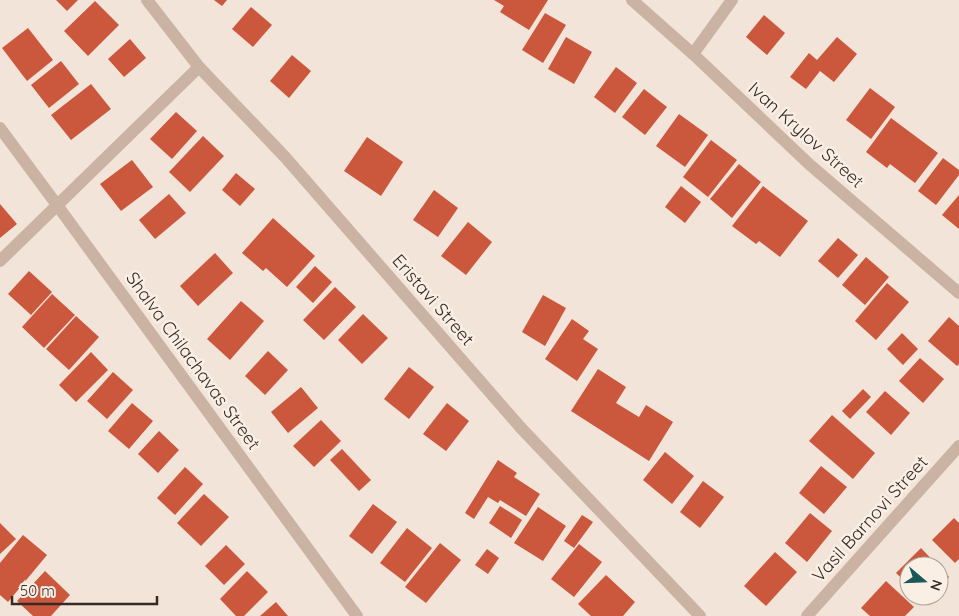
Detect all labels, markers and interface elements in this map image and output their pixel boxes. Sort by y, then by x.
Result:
street label: Ivan Krylov Street [744,77,869,193]
street label: Eristavi Street [387,249,479,350]
street label: Shalva Chilachavas Street [121,267,266,454]
street label: Vasil Barnovi Street [807,451,932,587]
north arrow [899,556,949,606]
scale bar [12,574,158,606]
text: N [926,577,946,593]
text: 50 m [20,581,55,600]

